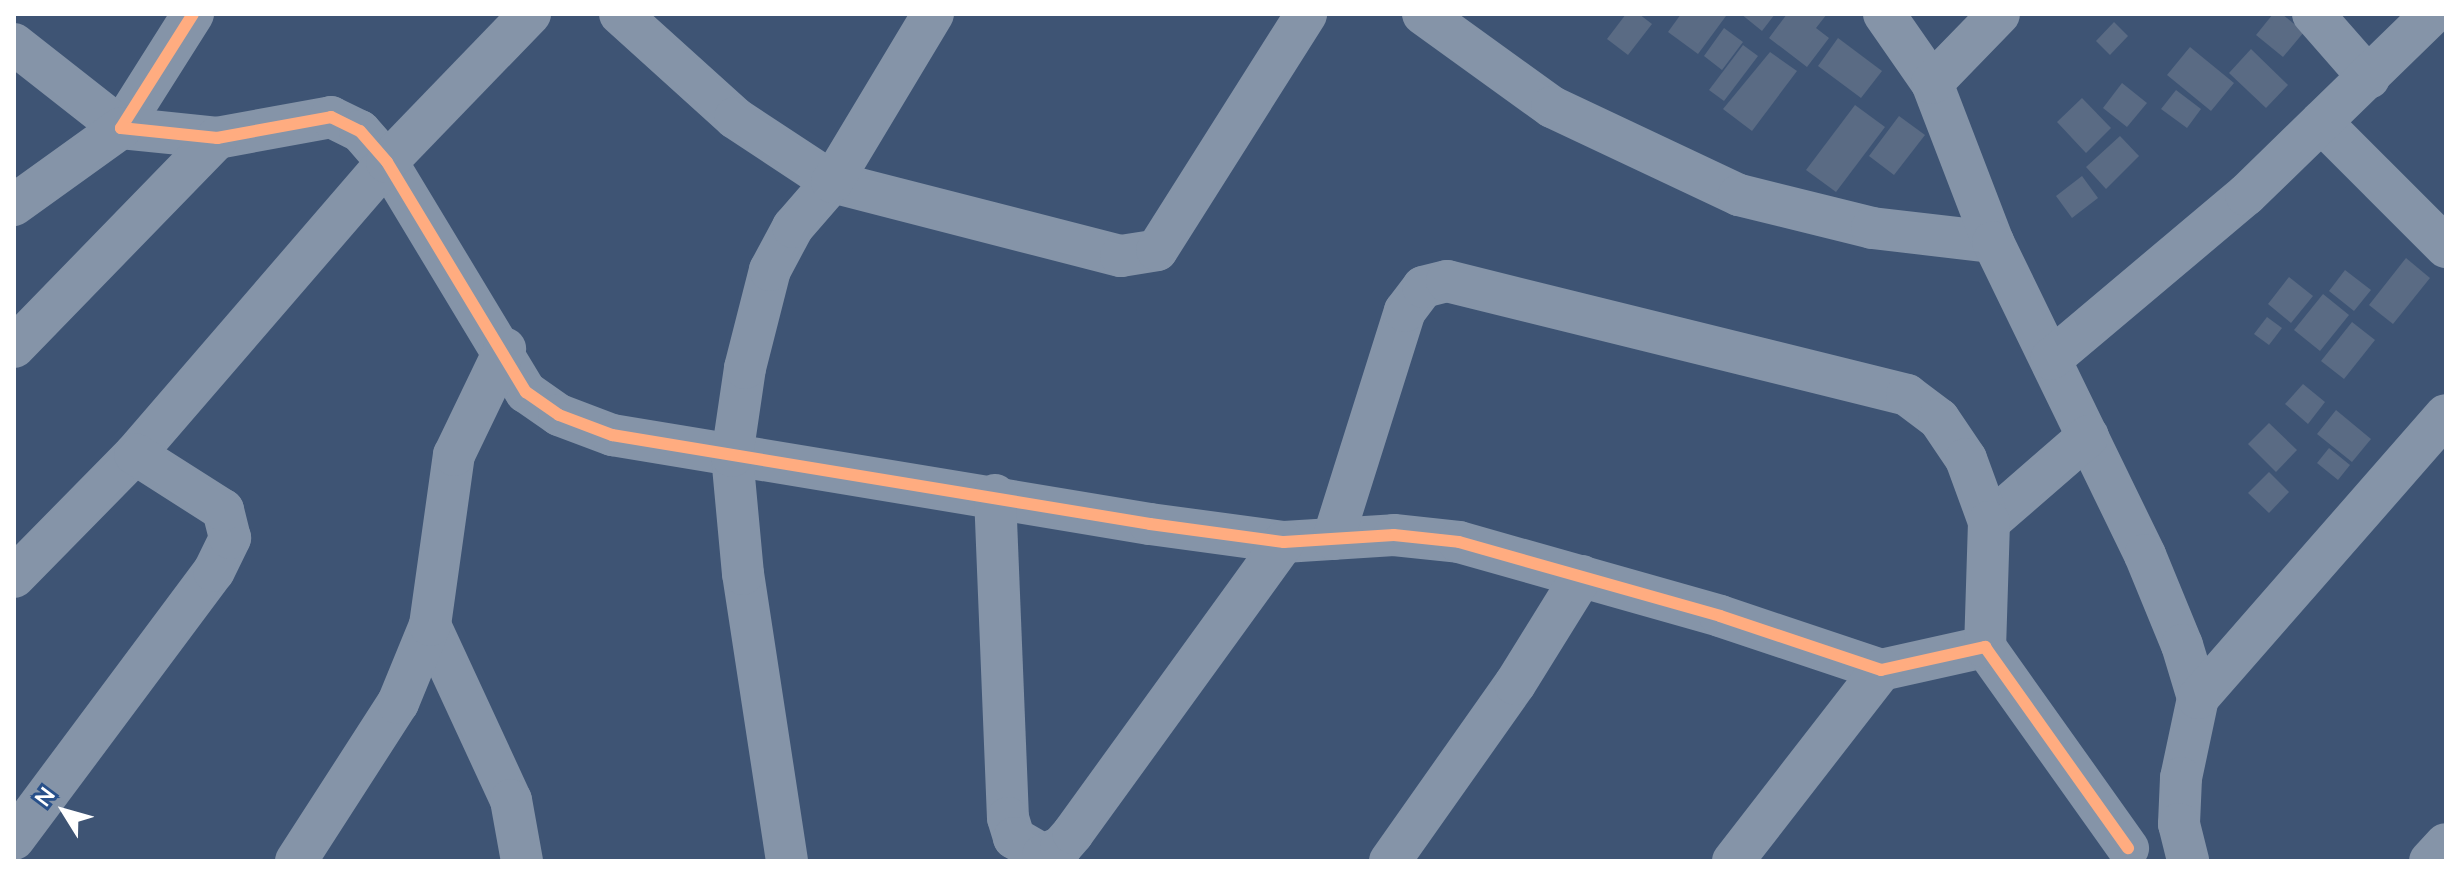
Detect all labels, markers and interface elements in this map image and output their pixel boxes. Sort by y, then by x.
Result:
north arrow [24,771,104,851]
text: N [29,781,60,811]

